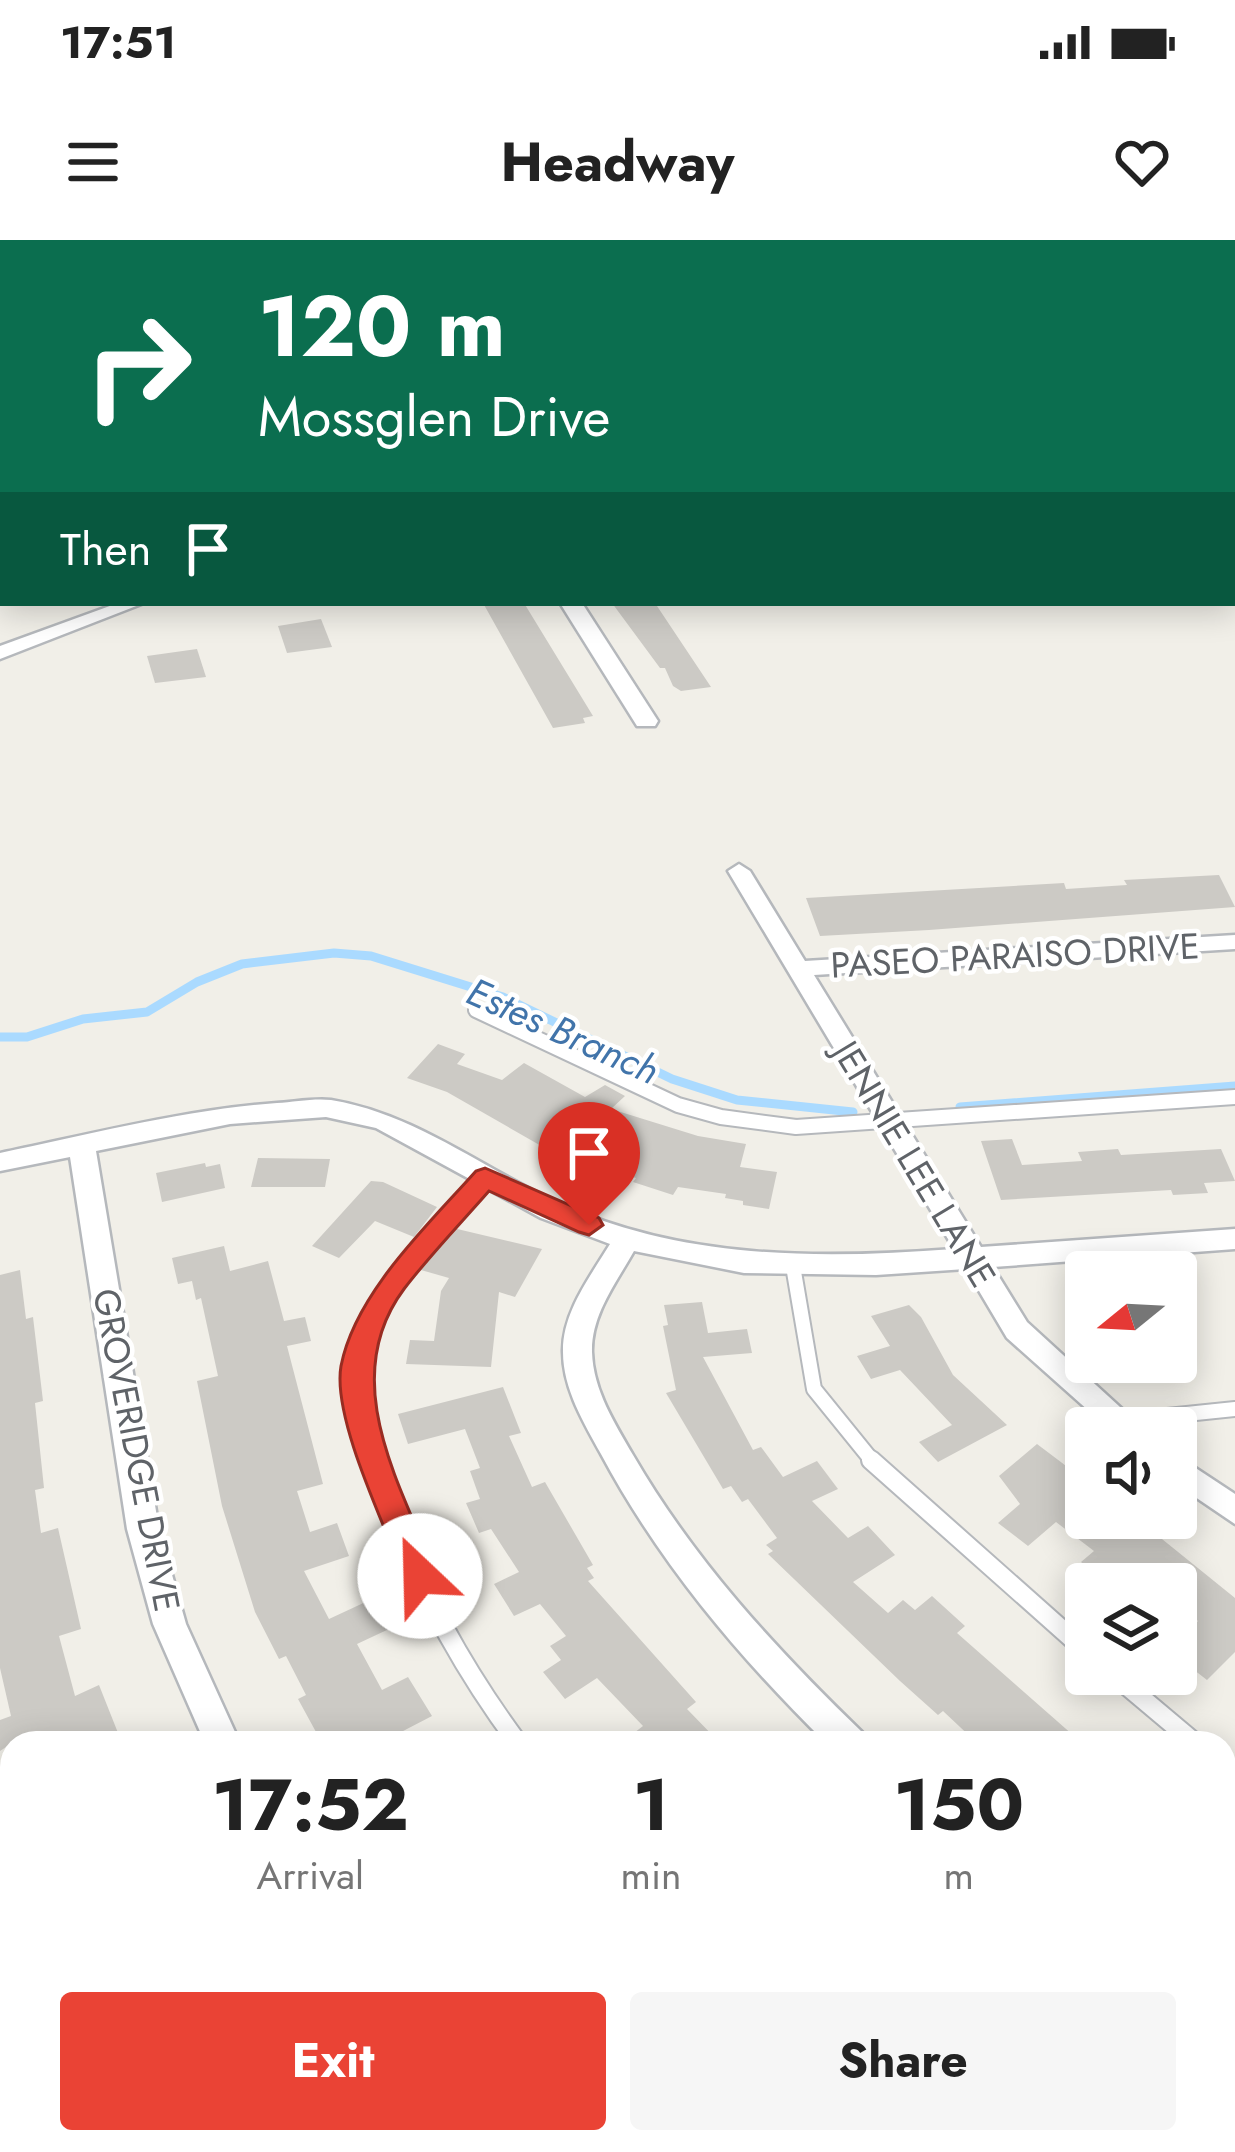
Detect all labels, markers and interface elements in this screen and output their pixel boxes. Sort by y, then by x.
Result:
text: 17:51 [60,10,176,75]
text: Headway [501,123,734,201]
icon: menu [60,129,126,195]
icon: heart [1109,129,1175,195]
text: 120 m [258,266,506,388]
icon: right [60,288,216,444]
text: Mossglen Drive [258,378,610,456]
icon: arrive [175,516,241,582]
text: Then [60,517,151,582]
street label: PASEO PARAISO DRIVE [829,919,1201,991]
water label: Estes Branch [458,963,668,1099]
street label: JENNIE LEE LANE [819,1028,1009,1297]
pin [538,1102,640,1225]
icon: arrive [556,1120,622,1186]
north arrow [1065,1251,1197,1383]
map controls [1065,1251,1197,1695]
street label: GROVERIDGE DRIVE [80,1284,194,1616]
button: sound [1065,1407,1197,1539]
position arrow [357,1513,483,1639]
button: layers [1065,1563,1197,1695]
text: 17:52 [212,1753,409,1857]
text: 1 [633,1753,669,1857]
text: 150 [893,1753,1024,1857]
text: Arrival [257,1847,364,1904]
text: min [621,1847,682,1904]
text: m [944,1847,974,1904]
button: Exit [60,1992,606,2130]
button: Share [630,1992,1176,2130]

